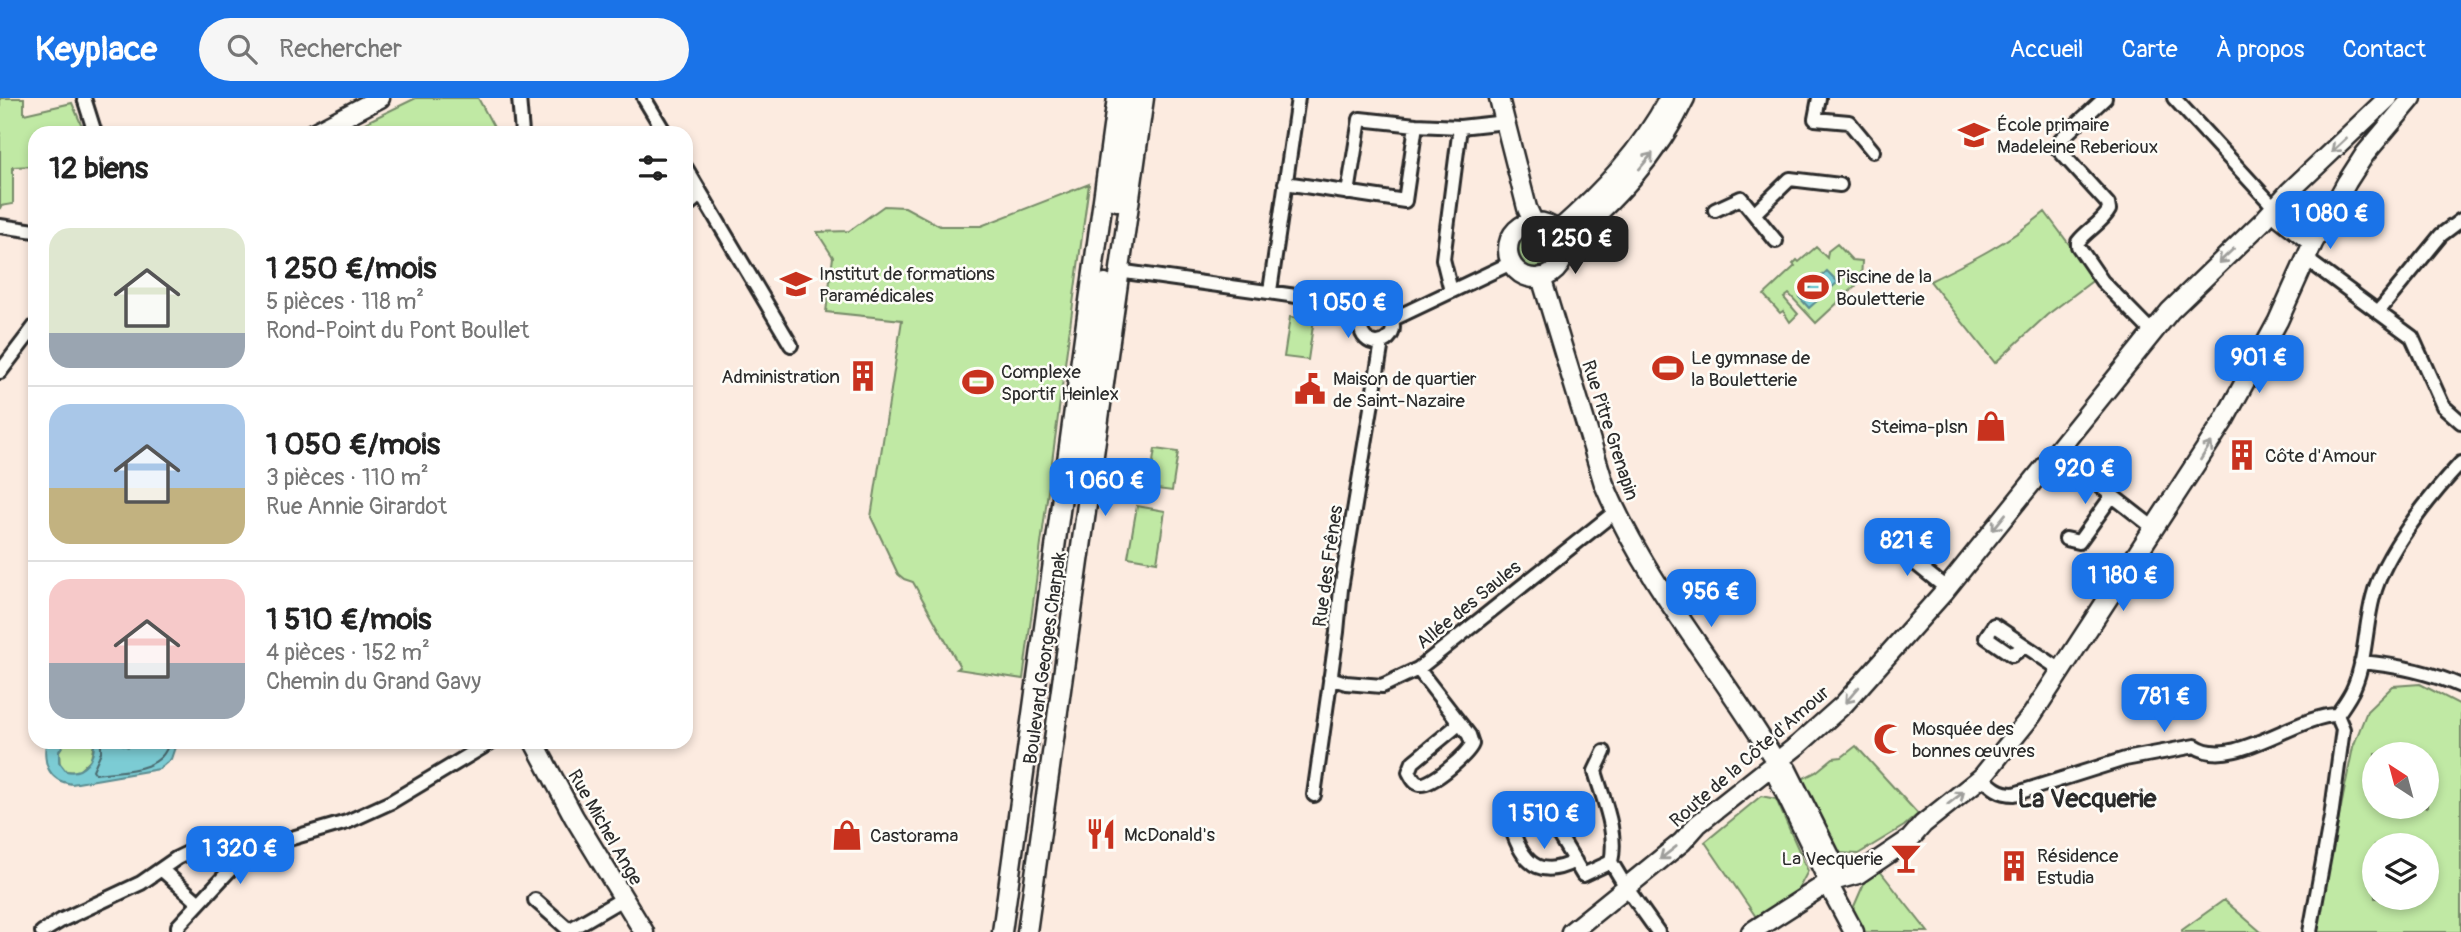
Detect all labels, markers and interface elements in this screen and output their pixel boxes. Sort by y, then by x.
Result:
search box [199,18,689,81]
text: Keyplace [35,29,157,70]
icon: search [223,30,261,68]
text: Rechercher [279,33,402,65]
text: Accueil [2010,35,2084,64]
text: Carte [2122,35,2178,64]
text: À propos [2216,35,2305,64]
text: Contact [2343,35,2426,64]
place label: École primaire Madeleine Reberioux [1997,113,2158,159]
school or university icon: École primaire Madeleine Reberioux [1957,118,1991,152]
one-way arrow [2331,136,2348,153]
icon: filters [634,149,672,187]
text: 12 biens [49,150,148,187]
one-way arrow [1638,152,1654,170]
pin: 1 080 € [2265,192,2395,251]
text: 1 080 € [2291,199,2369,228]
pin: 1 250 € [1510,216,1640,276]
text: 1 250 € [1537,224,1613,253]
one-way arrow [2218,248,2235,265]
text: 1 250 €/mois [266,250,436,287]
icon: home [105,256,189,340]
place label: Institut de formations Paramédicales [819,262,995,308]
place label: Piscine de la Bouletterie [1836,265,1932,311]
school or university icon: Institut de formations Paramédicales [779,267,813,301]
sports icon: Piscine de la Bouletterie [1796,270,1830,304]
pin: 1 050 € [1283,280,1413,340]
text: 5 pièces · 118 m² [266,287,424,316]
text: 1 050 € [1309,288,1387,317]
text: Rond-Point du Pont Boullet [266,316,529,345]
pin: 901 € [2210,336,2308,395]
text: 901 € [2231,343,2287,372]
place label: Le gymnase de la Bouletterie [1691,346,1811,392]
sports icon: Le gymnase de la Bouletterie [1651,351,1685,385]
street label: Rue Pitre Grenapin [1576,357,1644,503]
building icon: Administration [846,359,880,393]
place label: Complexe Sportif Heinlex [1001,360,1119,406]
place label: Administration [721,365,840,389]
sports icon: Complexe Sportif Heinlex [961,365,995,399]
place label: Maison de quartier de Saint-Nazaire [1333,367,1477,413]
public building icon: Maison de quartier de Saint-Nazaire [1293,372,1327,406]
shop icon: Steima-plsn [1974,409,2008,443]
place label: Steima-plsn [1870,415,1968,439]
text: 1 050 €/mois [266,426,440,463]
icon: home [105,432,189,516]
building icon: Côte d'Amour [2225,438,2259,472]
one-way arrow [2199,441,2213,461]
place label: Côte d'Amour [2265,444,2377,468]
pin: 920 € [2036,446,2134,506]
text: 920 € [2055,454,2115,483]
pin: 1 060 € [1040,458,1170,518]
text: 3 pièces · 110 m² [266,463,429,492]
text: 1 060 € [1066,466,1144,495]
text: Rue Annie Girardot [266,492,447,521]
street label: Rue des Frênes [1308,503,1348,628]
one-way arrow [1992,512,2007,530]
pin: 821 € [1858,518,1956,578]
text: 821 € [1880,526,1934,555]
street label: Boulevard Georges Charpak [1018,550,1072,766]
pin: 1 180 € [2058,554,2188,613]
street label: Allée des Saules [1411,555,1526,654]
text: 1 180 € [2088,561,2158,590]
pin: 956 € [1662,570,1760,629]
text: 956 € [1682,577,1740,606]
text: 1 510 €/mois [266,601,431,638]
icon: home [105,607,189,691]
text: 4 pièces · 152 m² [266,638,430,667]
text: Chemin du Grand Gavy [266,667,481,696]
pin: 781 € [2115,674,2213,734]
street label: Route de la Côte d'Amour [1665,681,1835,833]
text: 781 € [2138,682,2190,711]
one-way arrow [1844,686,1860,704]
place label: Mosquée des bonnes œuvres [1912,717,2035,763]
mosque icon: Mosquée des bonnes œuvres [1872,722,1906,756]
north arrow [2362,742,2440,819]
map controls [2362,742,2439,910]
street label: Rue Michel Ange [562,765,648,890]
district label: La Vecquerie [2018,783,2158,815]
one-way arrow [1947,791,1965,806]
pin: 1 510 € [1479,792,1609,851]
text: 1 510 € [1508,799,1580,828]
restaurant icon: McDonald's [1084,817,1118,851]
shop icon: Castorama [830,818,864,852]
place label: McDonald's [1124,823,1215,847]
place label: Castorama [870,824,958,848]
pin: 1 320 € [175,826,305,886]
button: layers [2362,833,2439,910]
text: 1 320 € [202,834,278,863]
bar icon: La Vecquerie [1889,841,1923,875]
place label: Résidence Estudia [2037,844,2119,890]
one-way arrow [1659,845,1678,860]
place label: La Vecquerie [1782,847,1884,871]
building icon: Résidence Estudia [1997,849,2031,883]

